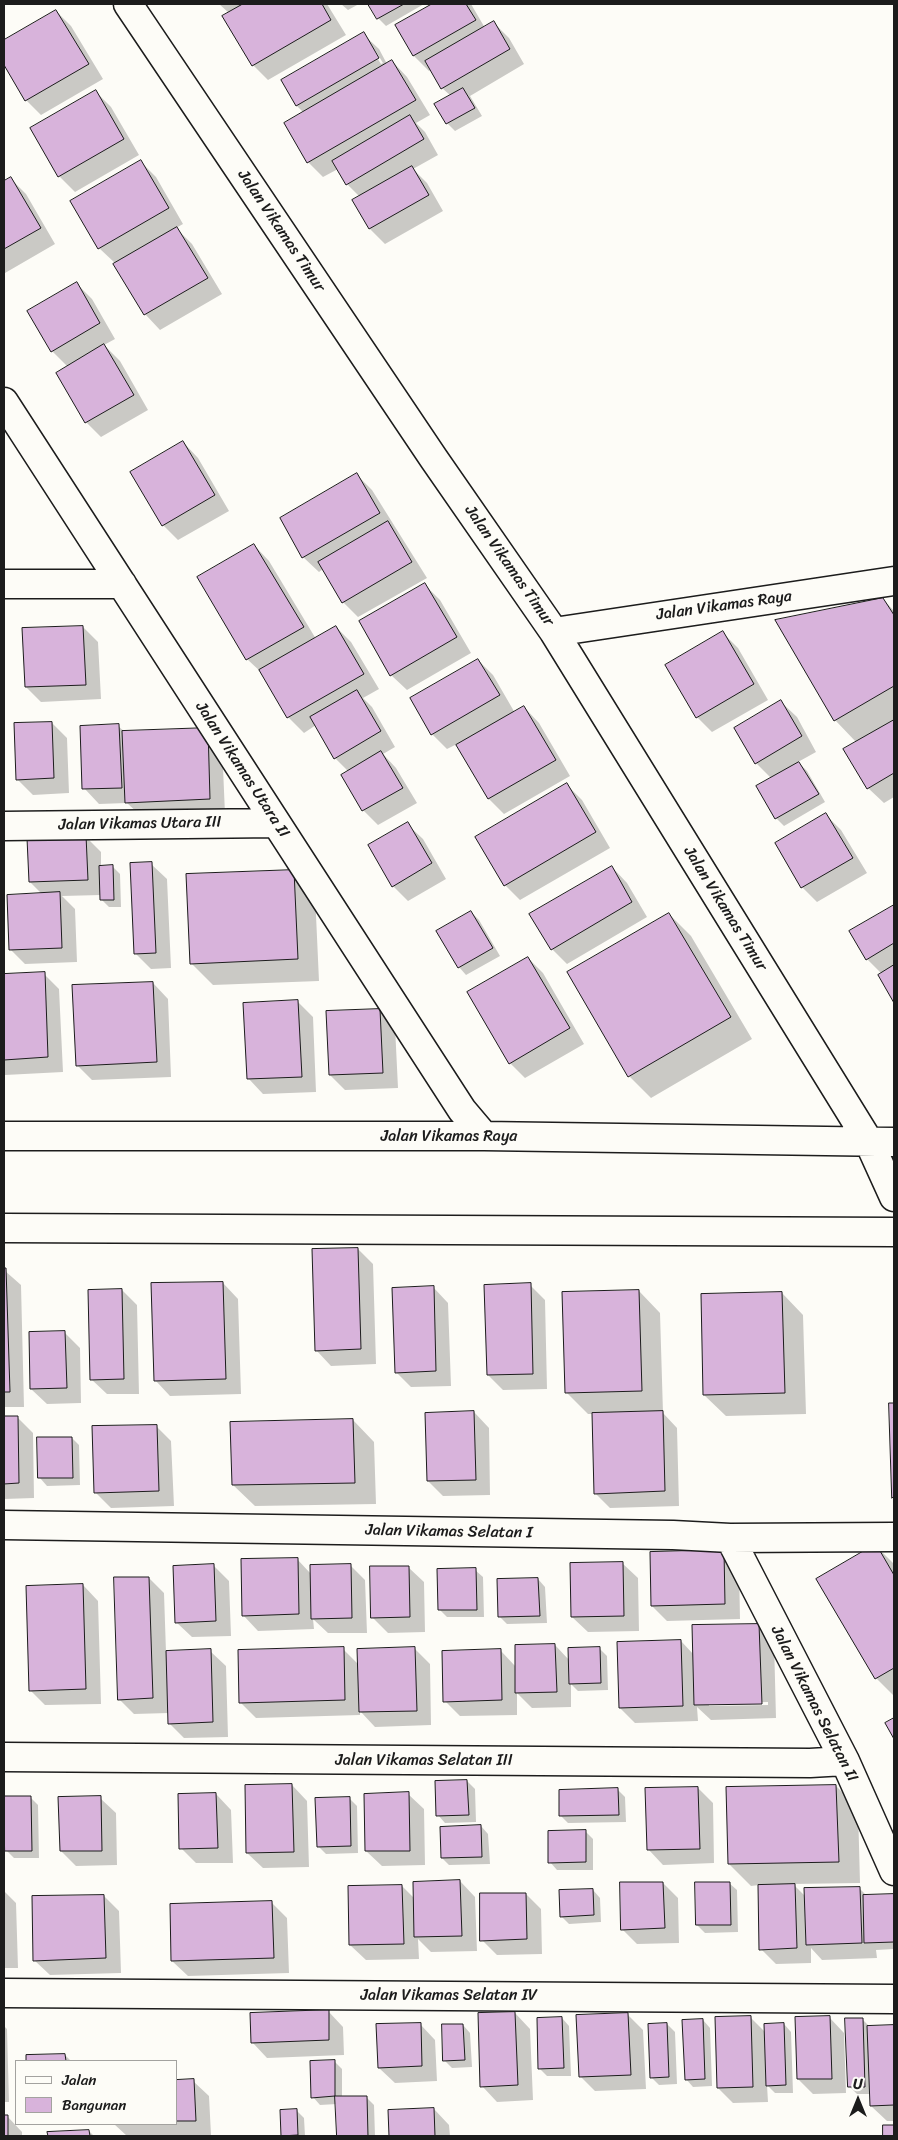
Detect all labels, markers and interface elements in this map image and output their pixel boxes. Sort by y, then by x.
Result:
street label: Jalan Vikamas Timur [233,166,329,296]
street label: Jalan Vikamas Timur [460,502,558,630]
street label: Jalan Vikamas Raya [655,587,793,625]
street label: Jalan Vikamas Utara II [191,699,293,841]
street label: Jalan Vikamas Utara III [58,813,222,835]
street label: Jalan Vikamas Timur [679,843,771,975]
street label: Jalan Vikamas Raya [381,1127,517,1147]
street label: Jalan Vikamas Selatan I [365,1521,533,1543]
street label: Jalan Vikamas Selatan II [766,1623,862,1785]
street label: Jalan Vikamas Selatan III [335,1751,513,1771]
street label: Jalan Vikamas Selatan IV [361,1986,537,2006]
legend [15,2060,178,2125]
text: Jalan [62,2067,96,2093]
text: U [853,2072,863,2097]
north arrow [833,2075,883,2125]
text: Bangunan [62,2092,126,2118]

